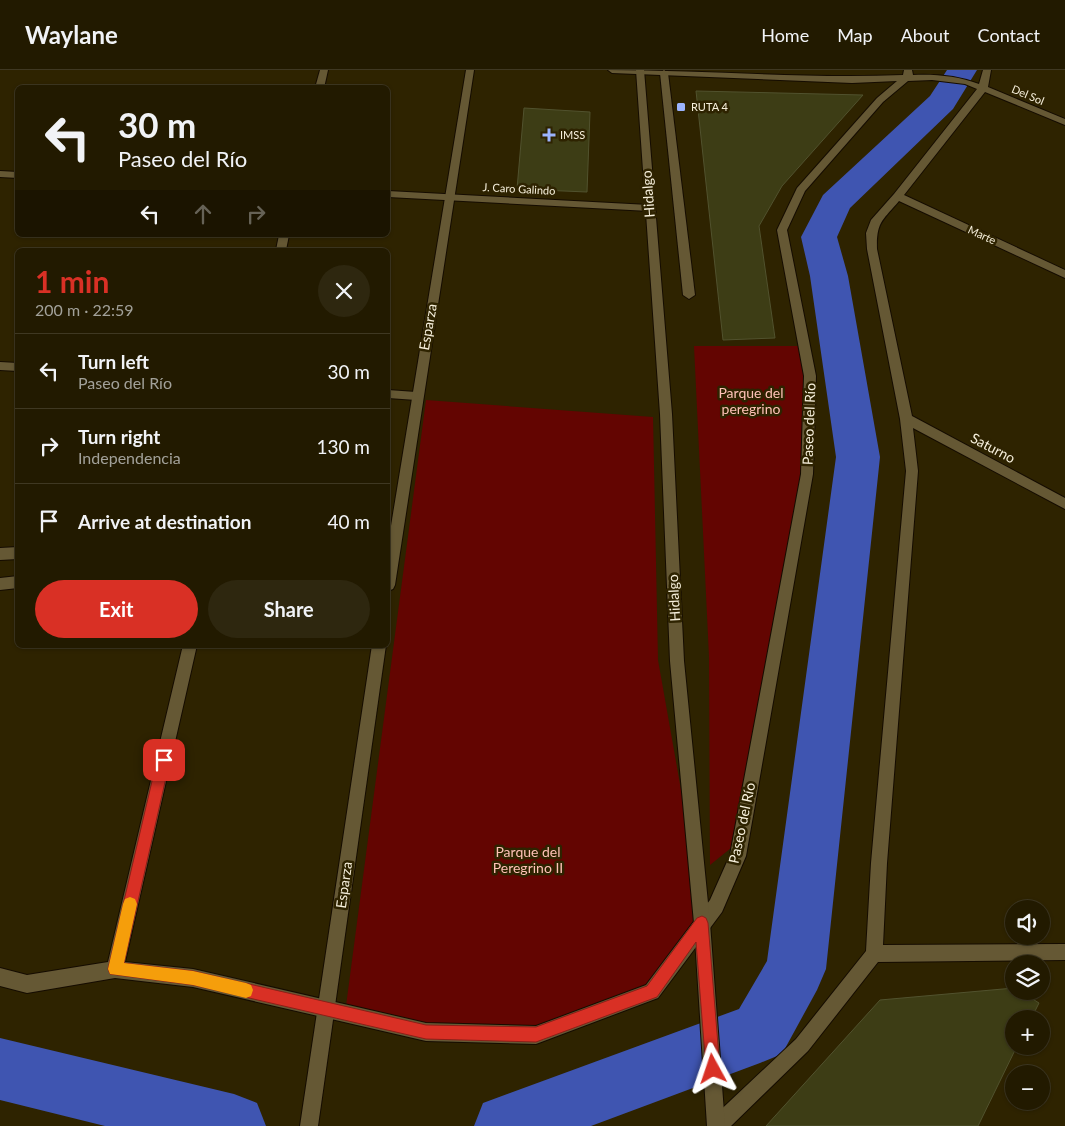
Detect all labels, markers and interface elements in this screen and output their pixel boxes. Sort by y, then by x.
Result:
text: Waylane [25,20,118,49]
text: Home [761,24,809,46]
text: Map [837,24,873,46]
text: About [901,24,950,46]
text: Contact [978,24,1040,46]
street label: Del Sol [1010,82,1047,107]
place label: RUTA 4 [691,100,729,113]
marker: RUTA 4 [675,101,687,113]
text: 30 m [118,103,196,145]
icon: left [35,105,100,170]
marker: IMSS [542,128,556,142]
place label: IMSS [560,128,585,141]
text: Paseo del Río [118,145,247,172]
street label: Hidalgo [637,170,658,218]
street label: J. Caro Galindo [482,180,556,197]
icon: left [136,200,164,228]
icon: ahead [189,200,217,228]
icon: right [242,200,270,228]
street label: Marte [966,222,998,247]
text: 1 min [35,263,109,299]
button: close [318,265,370,317]
text: 200 m · 22:59 [35,300,134,319]
street label: Esparza [415,302,440,352]
text: Turn left [78,350,149,373]
icon: left [35,357,63,385]
text: 30 m [327,360,370,383]
text: Paseo del Río [78,373,172,392]
street label: Paseo del Río [799,383,818,465]
park label: Parque del peregrino [718,384,784,417]
text: Turn right [78,425,160,448]
street label: Saturno [968,429,1018,466]
icon: right [35,432,63,460]
text: 130 m [316,435,370,458]
text: Independencia [78,448,181,467]
icon: arrive [35,507,63,535]
text: Arrive at destination [78,510,251,533]
text: 40 m [327,510,370,533]
street label: Hidalgo [664,574,683,622]
button: Exit [35,580,198,638]
button: Share [208,580,370,638]
pin [143,739,185,781]
icon: arrive [150,746,178,774]
street label: Paseo del Río [725,781,758,865]
park label: Parque del Peregrino II [493,843,563,876]
street label: Esparza [332,860,355,910]
map controls [1005,900,1050,1110]
button: sound [1005,900,1050,945]
button: layers [1005,955,1050,1000]
button: + [1005,1010,1050,1055]
position arrow [686,1042,738,1094]
button: − [1005,1065,1050,1110]

